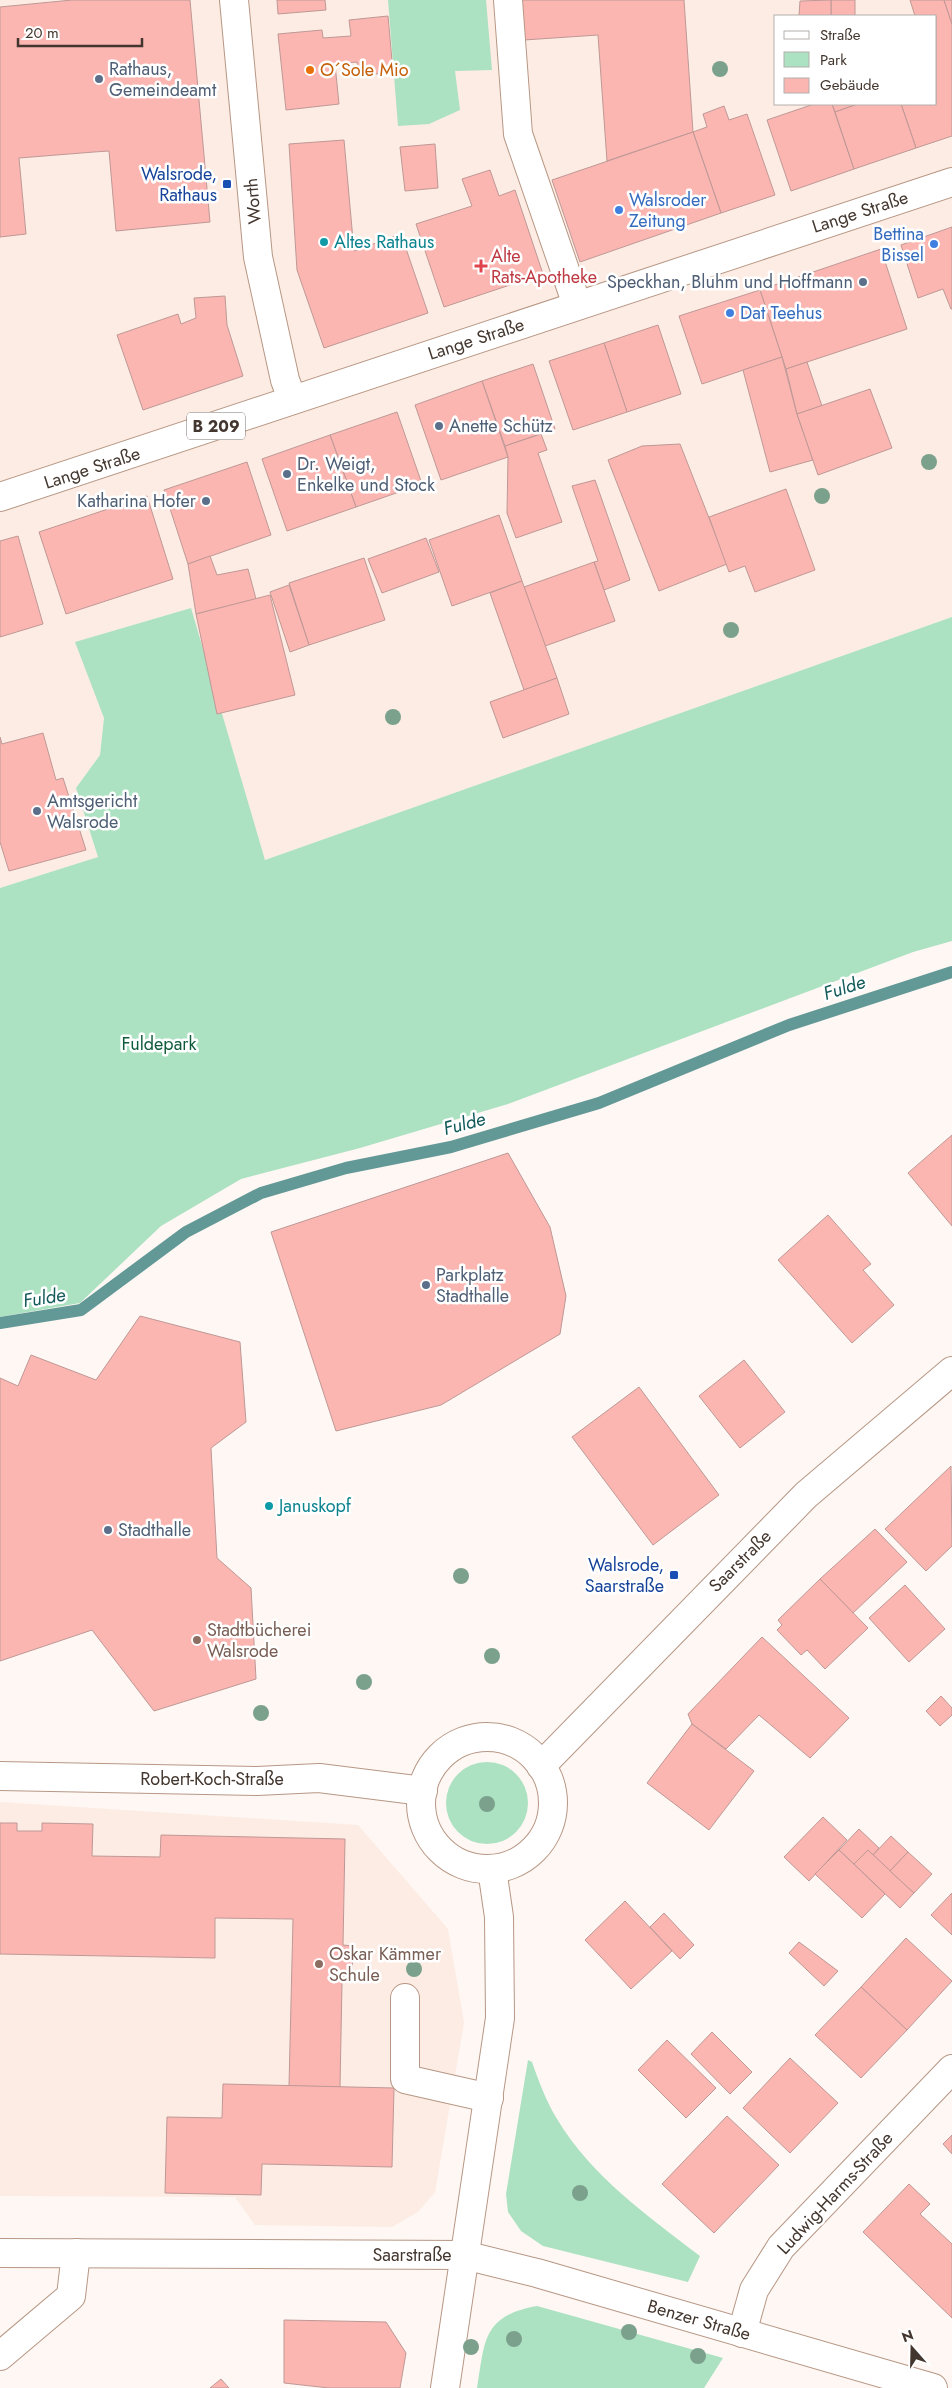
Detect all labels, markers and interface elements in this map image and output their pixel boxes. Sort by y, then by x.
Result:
scale bar [18,15,141,47]
legend [774,15,937,105]
text: 20 m [25,22,59,44]
text: Straße [820,24,861,46]
text: Park [820,49,847,71]
place label: Rathaus, Gemeindeamt [109,56,217,103]
place label: O´Sole Mio [320,57,409,83]
marker: O´Sole Mio [304,64,316,76]
marker: Rathaus, Gemeindeamt [93,73,105,85]
text: Gebäude [820,74,880,96]
place label: Walsrode, Rathaus [141,161,217,208]
street label: Worth [238,177,268,225]
marker: Walsrode, Rathaus [221,178,233,190]
street label: Lange Straße [809,184,911,240]
place label: Walsroder Zeitung [629,187,707,234]
marker: Walsroder Zeitung [613,204,625,216]
place label: Bettina Bissel [873,221,924,268]
place label: Altes Rathaus [334,229,434,255]
marker: Altes Rathaus [318,236,330,248]
marker: Bettina Bissel [928,238,940,250]
place label: Alte Rats-Apotheke [491,243,597,290]
marker: Alte Rats-Apotheke [475,260,487,272]
place label: Speckhan, Bluhm und Hoffmann [607,269,853,295]
marker: Speckhan, Bluhm und Hoffmann [857,276,869,288]
place label: Dat Teehus [740,300,822,326]
marker: Dat Teehus [724,307,736,319]
street label: Lange Straße [425,311,527,367]
road number: B 209 [187,412,245,440]
place label: Anette Schütz [449,413,554,439]
marker: Anette Schütz [433,420,445,432]
street label: Lange Straße [41,440,143,496]
place label: Dr. Weigt, Enkelke und Stock [297,451,435,498]
marker: Dr. Weigt, Enkelke und Stock [281,468,293,480]
place label: Katharina Hofer [77,488,197,514]
marker: Katharina Hofer [200,495,212,507]
place label: Amtsgericht Walsrode [47,788,138,835]
marker: Amtsgericht Walsrode [31,805,43,817]
water label: Fulde [820,968,869,1007]
park label: Fuldepark [122,1031,196,1057]
water label: Fulde [440,1105,489,1142]
place label: Parkplatz Stadthalle [436,1262,509,1309]
marker: Parkplatz Stadthalle [420,1279,432,1291]
water label: Fulde [21,1281,68,1314]
place label: Januskopf [277,1493,352,1519]
marker: Januskopf [263,1500,275,1512]
place label: Stadthalle [118,1517,191,1543]
marker: Stadthalle [102,1524,114,1536]
street label: Saarstraße [703,1524,777,1598]
place label: Walsrode, Saarstraße [585,1552,664,1599]
marker: Walsrode, Saarstraße [668,1569,680,1581]
place label: Stadtbücherei Walsrode [207,1617,311,1664]
marker: Stadtbücherei Walsrode [191,1634,203,1646]
street label: Robert-Koch-Straße [140,1766,284,1792]
place label: Oskar Kämmer Schule [329,1941,442,1988]
marker: Oskar Kämmer Schule [313,1958,325,1970]
street label: Ludwig-Harms-Straße [771,2126,899,2260]
street label: Saarstraße [372,2242,452,2268]
street label: Benzer Straße [644,2293,754,2347]
north arrow [887,2323,937,2373]
text: N [899,2324,916,2347]

